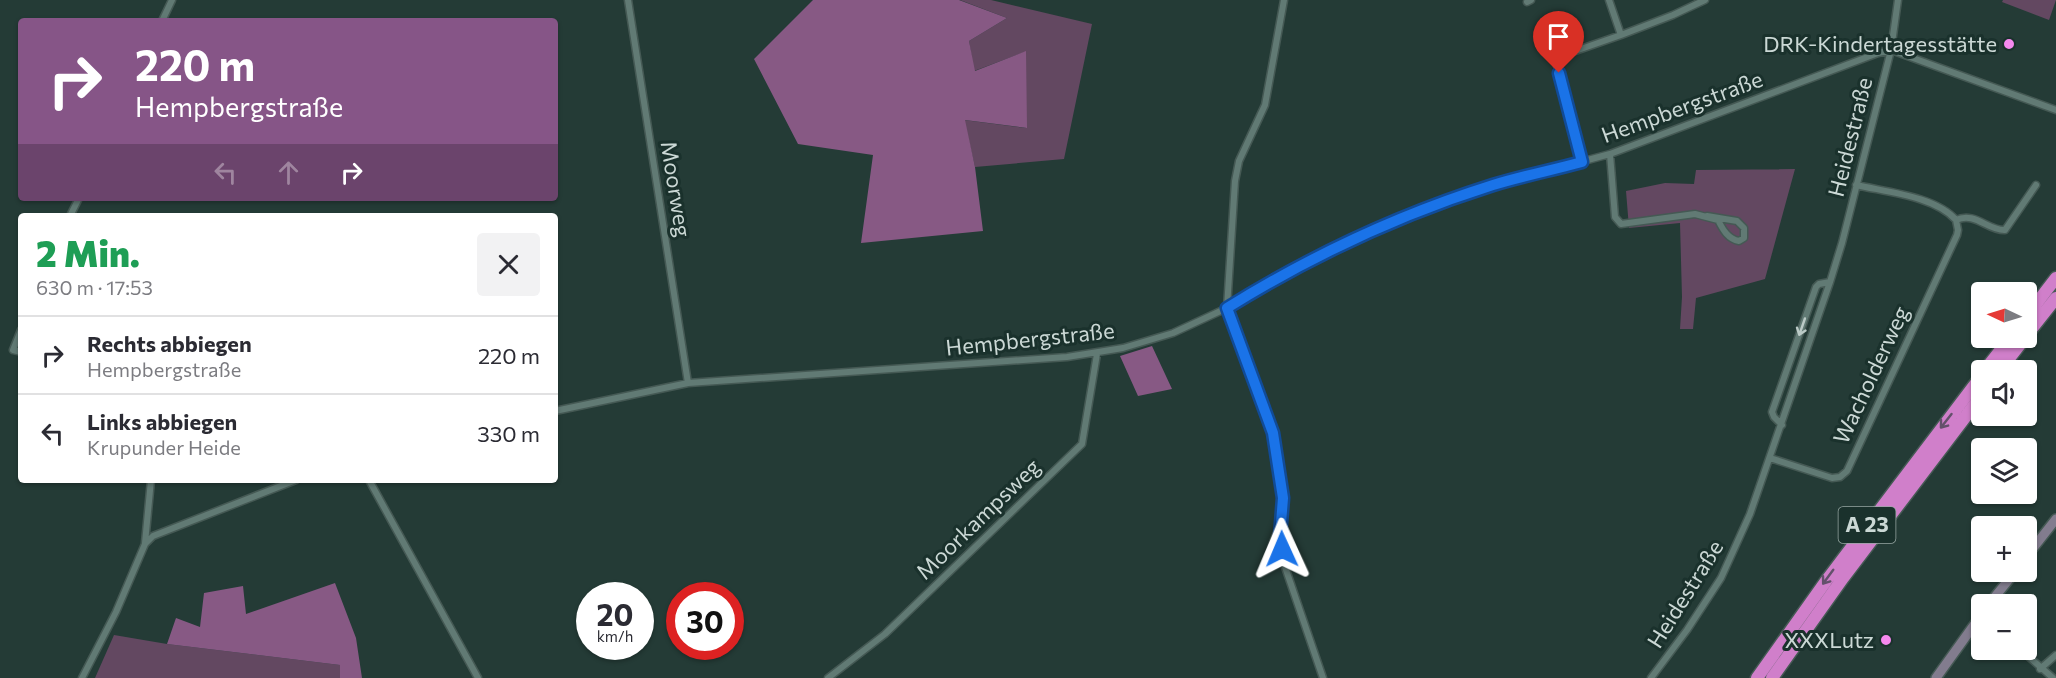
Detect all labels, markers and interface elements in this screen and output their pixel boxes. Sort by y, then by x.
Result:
pin [1533,11,1584,73]
icon: arrive [1542,20,1575,53]
place label: DRK-Kindertagesstätte [1763,30,1997,57]
marker: DRK-Kindertagesstätte [2002,37,2016,51]
text: 220 m [135,38,255,90]
icon: right [36,42,114,120]
street label: Hempbergstraße [1598,65,1766,148]
street label: Heidestraße [1822,74,1877,199]
text: Hempbergstraße [135,90,343,123]
street label: Moorweg [656,139,697,239]
icon: left [209,156,242,189]
icon: ahead [272,156,305,189]
icon: right [335,156,368,189]
text: 2 Min. [36,230,140,274]
button: close [477,233,540,296]
text: 630 m · 17:53 [36,275,153,299]
north arrow [1971,282,2037,348]
map controls [1971,282,2037,660]
street label: Wacholderweg [1827,302,1914,448]
street label: Hempbergstraße [944,316,1116,361]
one-way arrow [1795,317,1806,336]
text: Rechts abbiegen [87,330,252,357]
icon: right [36,339,69,372]
text: 220 m [478,342,540,369]
text: Hempbergstraße [87,357,241,381]
button: sound [1971,360,2037,426]
text: Links abbiegen [87,408,237,435]
one-way arrow [1939,413,1952,429]
icon: left [36,417,69,450]
text: 330 m [477,420,540,447]
text: Krupunder Heide [87,435,241,459]
button: layers [1971,438,2037,504]
street label: Moorkampsweg [910,453,1045,585]
road number: A 23 [1838,507,1896,543]
button: + [1971,516,2037,582]
position arrow [1250,517,1314,581]
street label: Heidestraße [1641,535,1728,653]
one-way arrow [1822,568,1835,584]
speed limit sign: 30 [666,582,744,660]
button: − [1971,594,2037,660]
text: 20 [597,595,633,632]
place label: XXXLutz [1784,626,1874,653]
text: km/h [597,627,633,645]
marker: XXXLutz [1879,633,1893,647]

